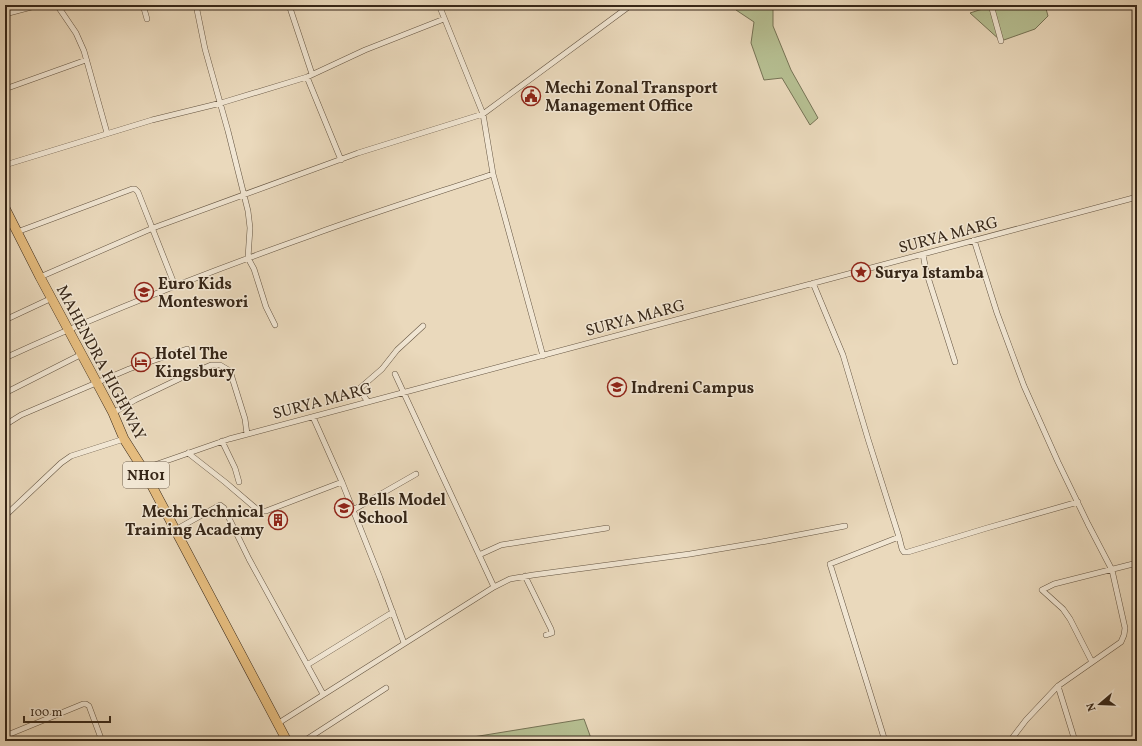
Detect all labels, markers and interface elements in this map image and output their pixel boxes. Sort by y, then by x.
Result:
place label: Mechi Zonal Transport Management Office [545,78,718,118]
public building icon: Mechi Zonal Transport Management Office [520,85,542,107]
street label: SURYA MARG [896,212,1001,260]
place icon: Surya Istamba [850,261,872,283]
place label: Surya Istamba [875,263,984,285]
place label: Euro Kids Monteswori [158,274,249,314]
school or university icon: Euro Kids Monteswori [133,281,155,303]
street label: MAHENDRA HIGHWAY [50,282,151,444]
street label: SURYA MARG [583,295,688,343]
place label: Hotel The Kingsbury [155,344,235,384]
hotel icon: Hotel The Kingsbury [130,351,152,373]
school or university icon: Indreni Campus [606,376,628,398]
street label: SURYA MARG [270,378,375,426]
place label: Indreni Campus [631,378,754,400]
road number: NH01 [123,462,169,488]
place label: Bells Model School [358,490,447,530]
school or university icon: Bells Model School [333,497,355,519]
place label: Mechi Technical Training Academy [125,502,265,542]
building icon: Mechi Technical Training Academy [267,509,289,531]
north arrow [1080,684,1120,724]
scale bar [24,698,110,724]
text: N [1084,701,1100,713]
text: 100 m [30,705,63,721]

